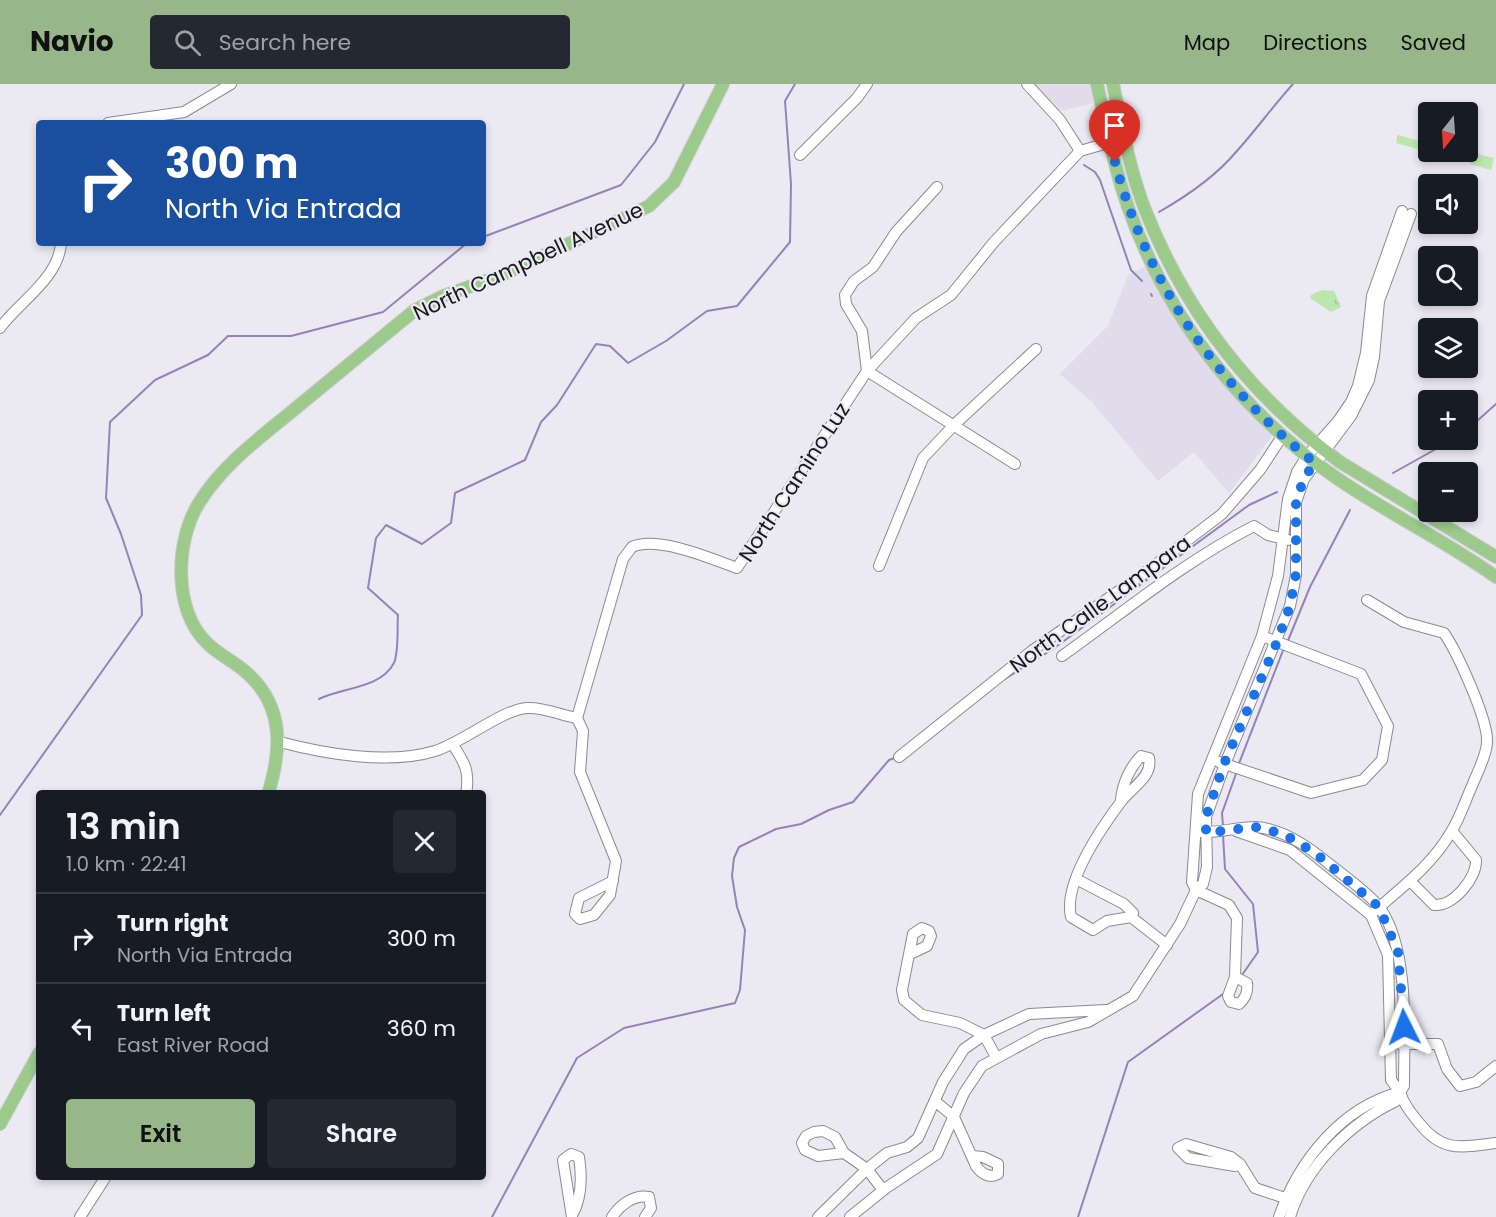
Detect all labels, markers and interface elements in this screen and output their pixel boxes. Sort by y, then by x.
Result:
search box [150,15,570,69]
text: Navio [30,22,114,61]
icon: search [171,26,204,59]
text: Search here [219,27,351,58]
text: Map [1184,28,1230,57]
text: Directions [1263,28,1367,57]
text: Saved [1400,28,1466,57]
pin [1089,100,1140,162]
north arrow [1418,102,1478,162]
map controls [1418,102,1478,522]
icon: arrive [1098,109,1131,142]
text: 300 m [165,134,299,193]
icon: right [66,144,144,222]
button: sound [1418,174,1478,234]
text: North Via Entrada [165,190,402,227]
street label: North Campbell Avenue [408,195,648,327]
button: search [1418,246,1478,306]
button: layers [1418,318,1478,378]
button: + [1418,390,1478,450]
street label: North Camino Luz [732,397,856,567]
button: − [1418,462,1478,522]
street label: North Calle Lampara [1004,528,1196,680]
text: 13 min [66,801,181,852]
button: close [393,810,456,873]
text: 1.0 km · 22:41 [66,850,187,878]
text: Turn right [117,908,228,939]
icon: right [66,922,99,955]
text: 300 m [387,923,456,954]
text: North Via Entrada [117,941,292,969]
position arrow [1372,995,1436,1059]
text: Turn left [117,998,211,1029]
icon: left [66,1012,99,1045]
text: 360 m [387,1013,456,1044]
text: East River Road [117,1031,269,1059]
button: Exit [66,1099,255,1168]
button: Share [267,1099,456,1168]

